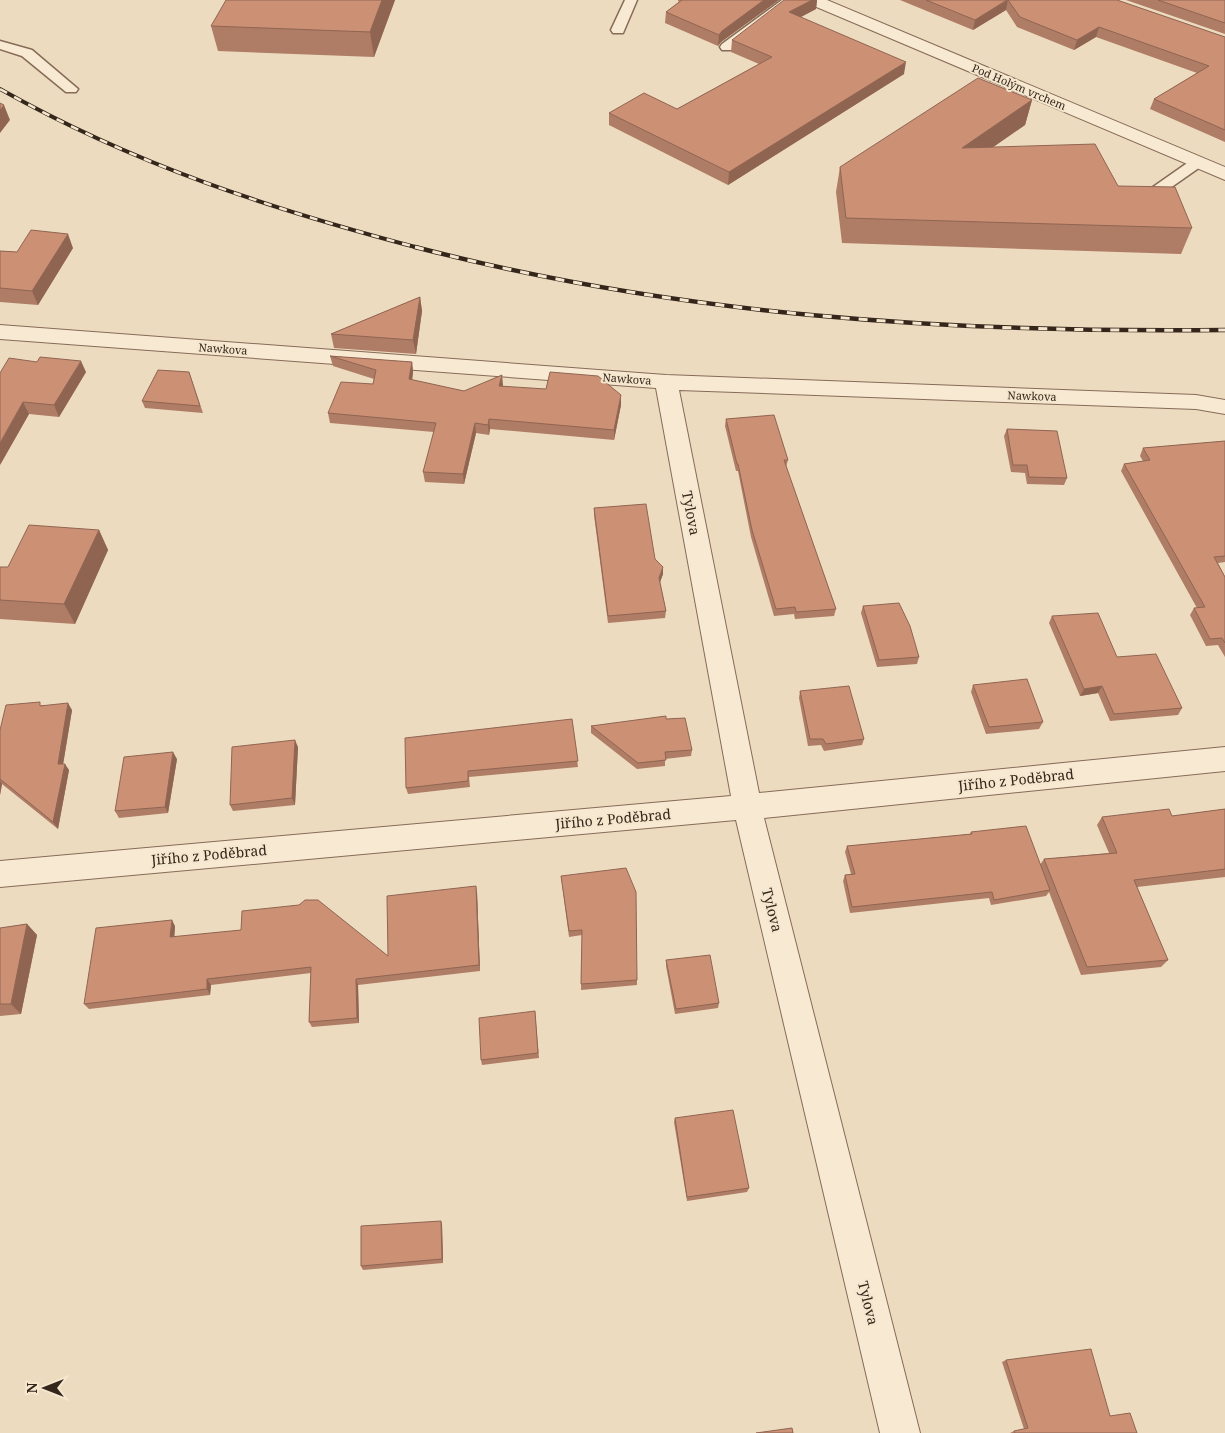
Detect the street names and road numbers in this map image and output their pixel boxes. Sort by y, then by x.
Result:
street label: Pod Holým vrchem [970,60,1069,113]
street label: Nawkova [198,339,248,358]
street label: Nawkova [602,369,652,388]
street label: Nawkova [1007,387,1057,404]
street label: Tylova [678,489,705,537]
street label: Jiřího z Poděbrad [956,764,1075,795]
street label: Jiřího z Poděbrad [553,804,672,833]
street label: Jiřího z Poděbrad [149,840,268,869]
street label: Tylova [758,886,787,934]
street label: Tylova [854,1279,883,1327]

